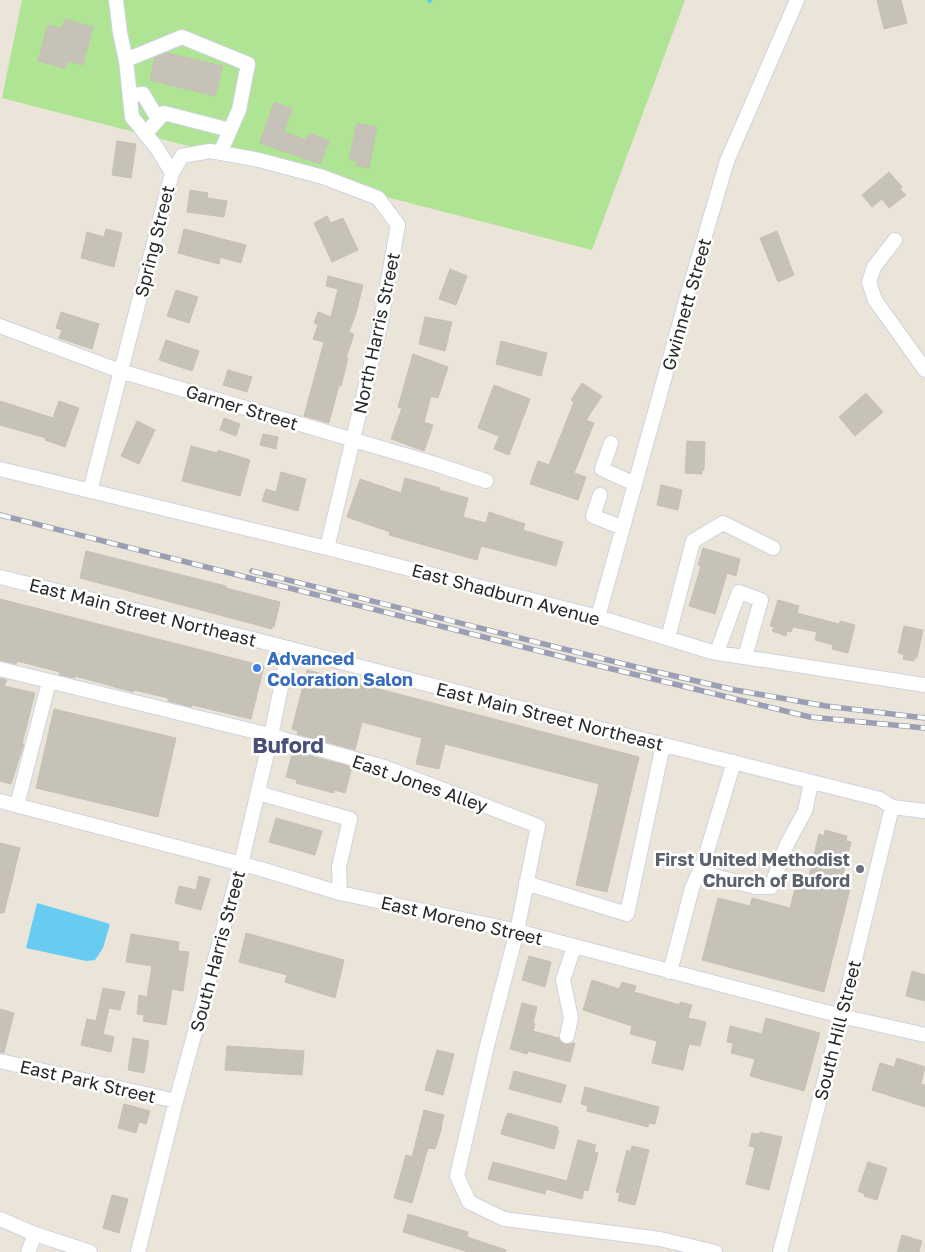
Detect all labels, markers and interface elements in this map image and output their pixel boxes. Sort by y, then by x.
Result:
street label: Spring Street [129,183,179,299]
street label: Gwinnett Street [657,235,715,373]
street label: North Harris Street [348,250,404,416]
street label: Garner Street [183,379,301,435]
street label: East Shadburn Avenue [409,558,603,630]
street label: East Main Street Northeast [27,573,259,651]
place label: Advanced Coloration Salon [267,647,413,690]
marker: Advanced Coloration Salon [251,662,263,674]
street label: East Main Street Northeast [434,677,666,755]
district label: Buford [252,731,324,758]
street label: East Jones Alley [349,750,491,816]
place label: First United Methodist Church of Buford [655,848,850,891]
marker: First United Methodist Church of Buford [854,863,866,875]
street label: South Harris Street [185,868,249,1034]
street label: East Moreno Street [379,891,545,949]
street label: South Hill Street [809,958,865,1102]
street label: East Park Street [18,1055,158,1107]

